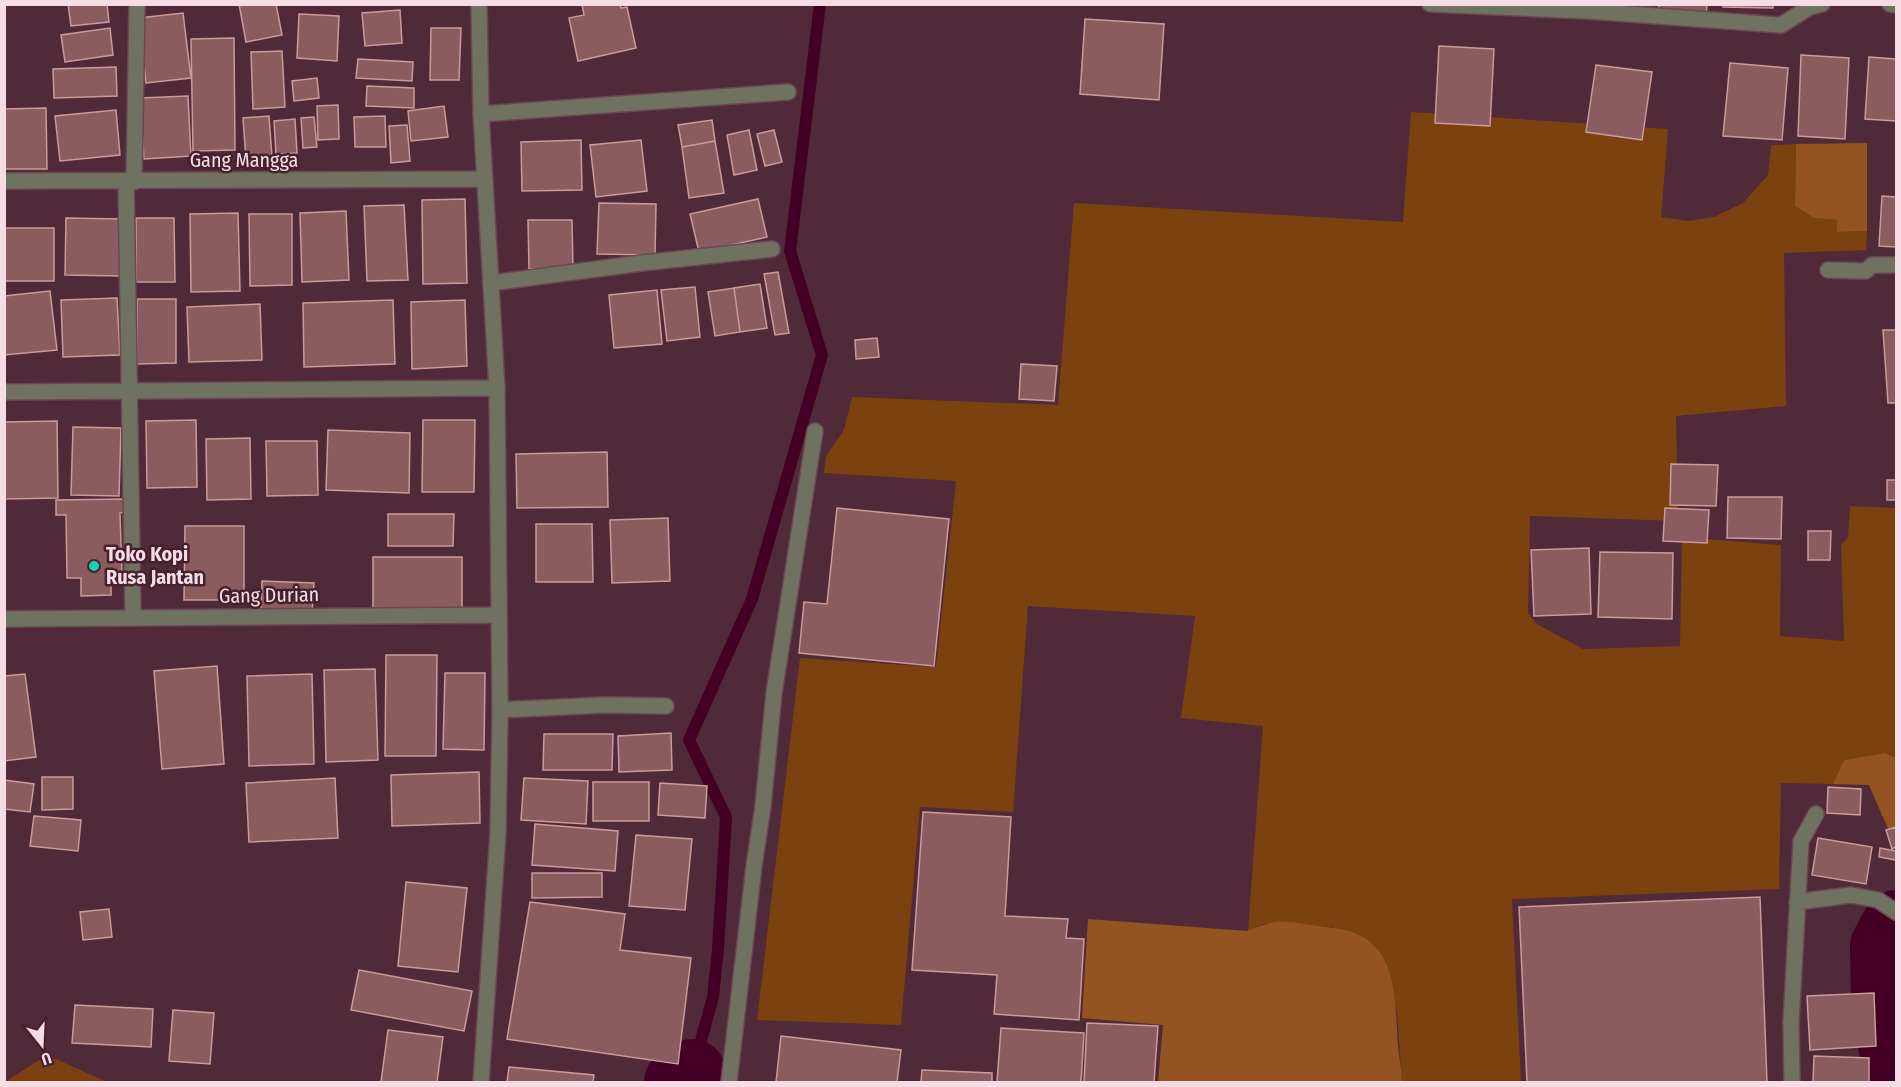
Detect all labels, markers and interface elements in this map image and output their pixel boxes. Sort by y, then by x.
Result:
street label: Gang Mangga [190,148,298,172]
place label: Toko Kopi Rusa Jantan [106,542,204,589]
marker: Toko Kopi Rusa Jantan [87,559,101,573]
street label: Gang Durian [219,582,319,608]
north arrow [12,1015,72,1075]
text: U [39,1048,54,1069]

